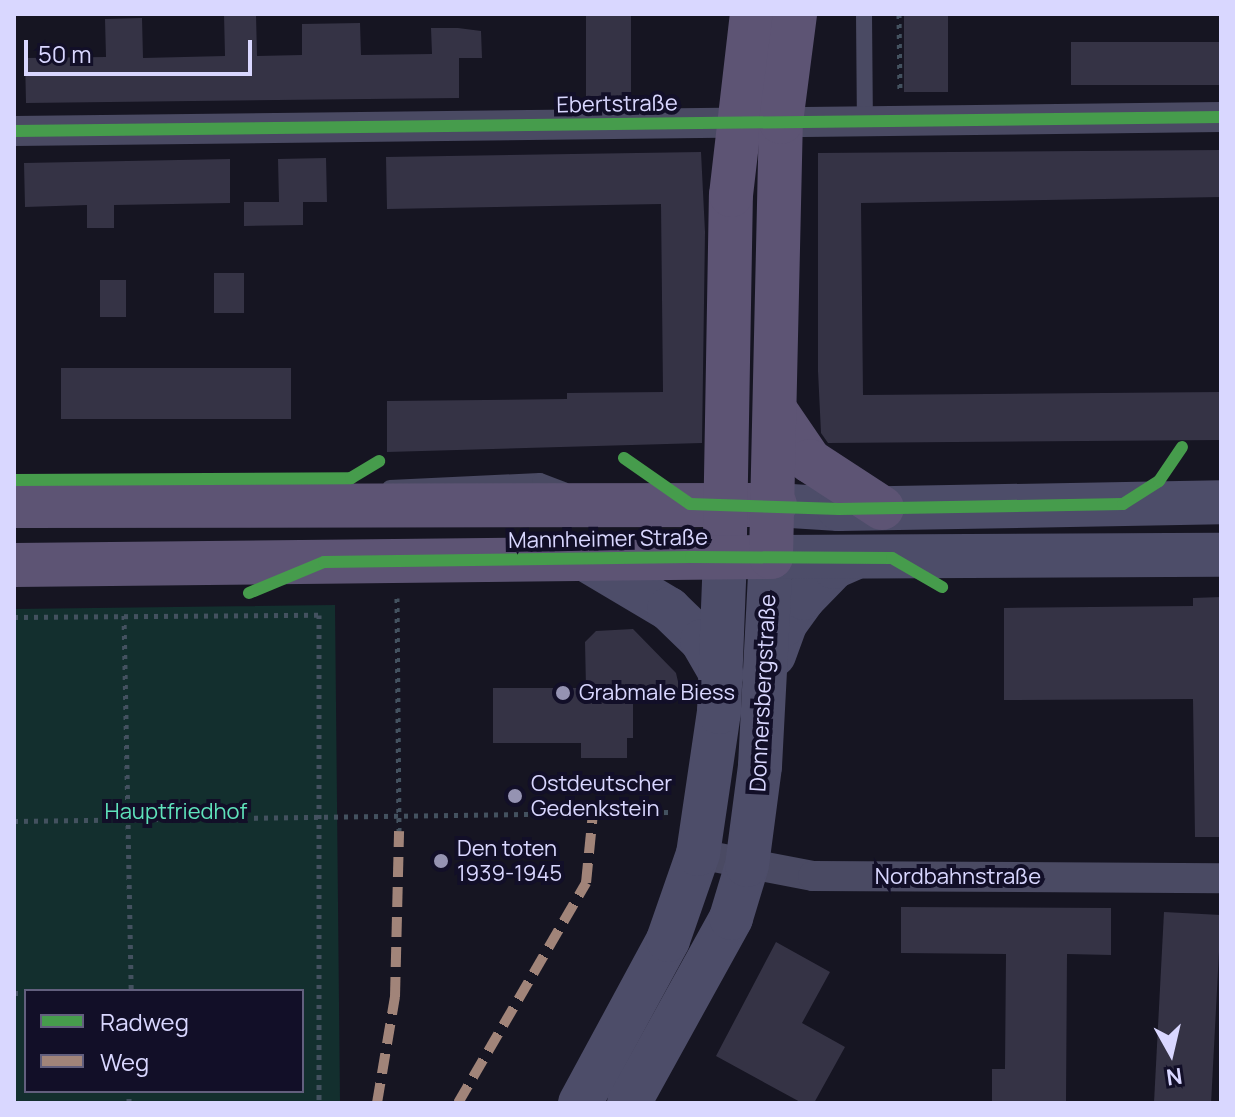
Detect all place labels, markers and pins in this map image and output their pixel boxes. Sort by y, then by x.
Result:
place label: Grabmale Biess [579,680,735,706]
marker: Grabmale Biess [554,684,572,702]
place label: Ostdeutscher Gedenkstein [531,770,672,822]
marker: Ostdeutscher Gedenkstein [506,787,524,805]
place label: Den toten 1939-1945 [457,835,562,886]
marker: Den toten 1939-1945 [432,852,450,870]

